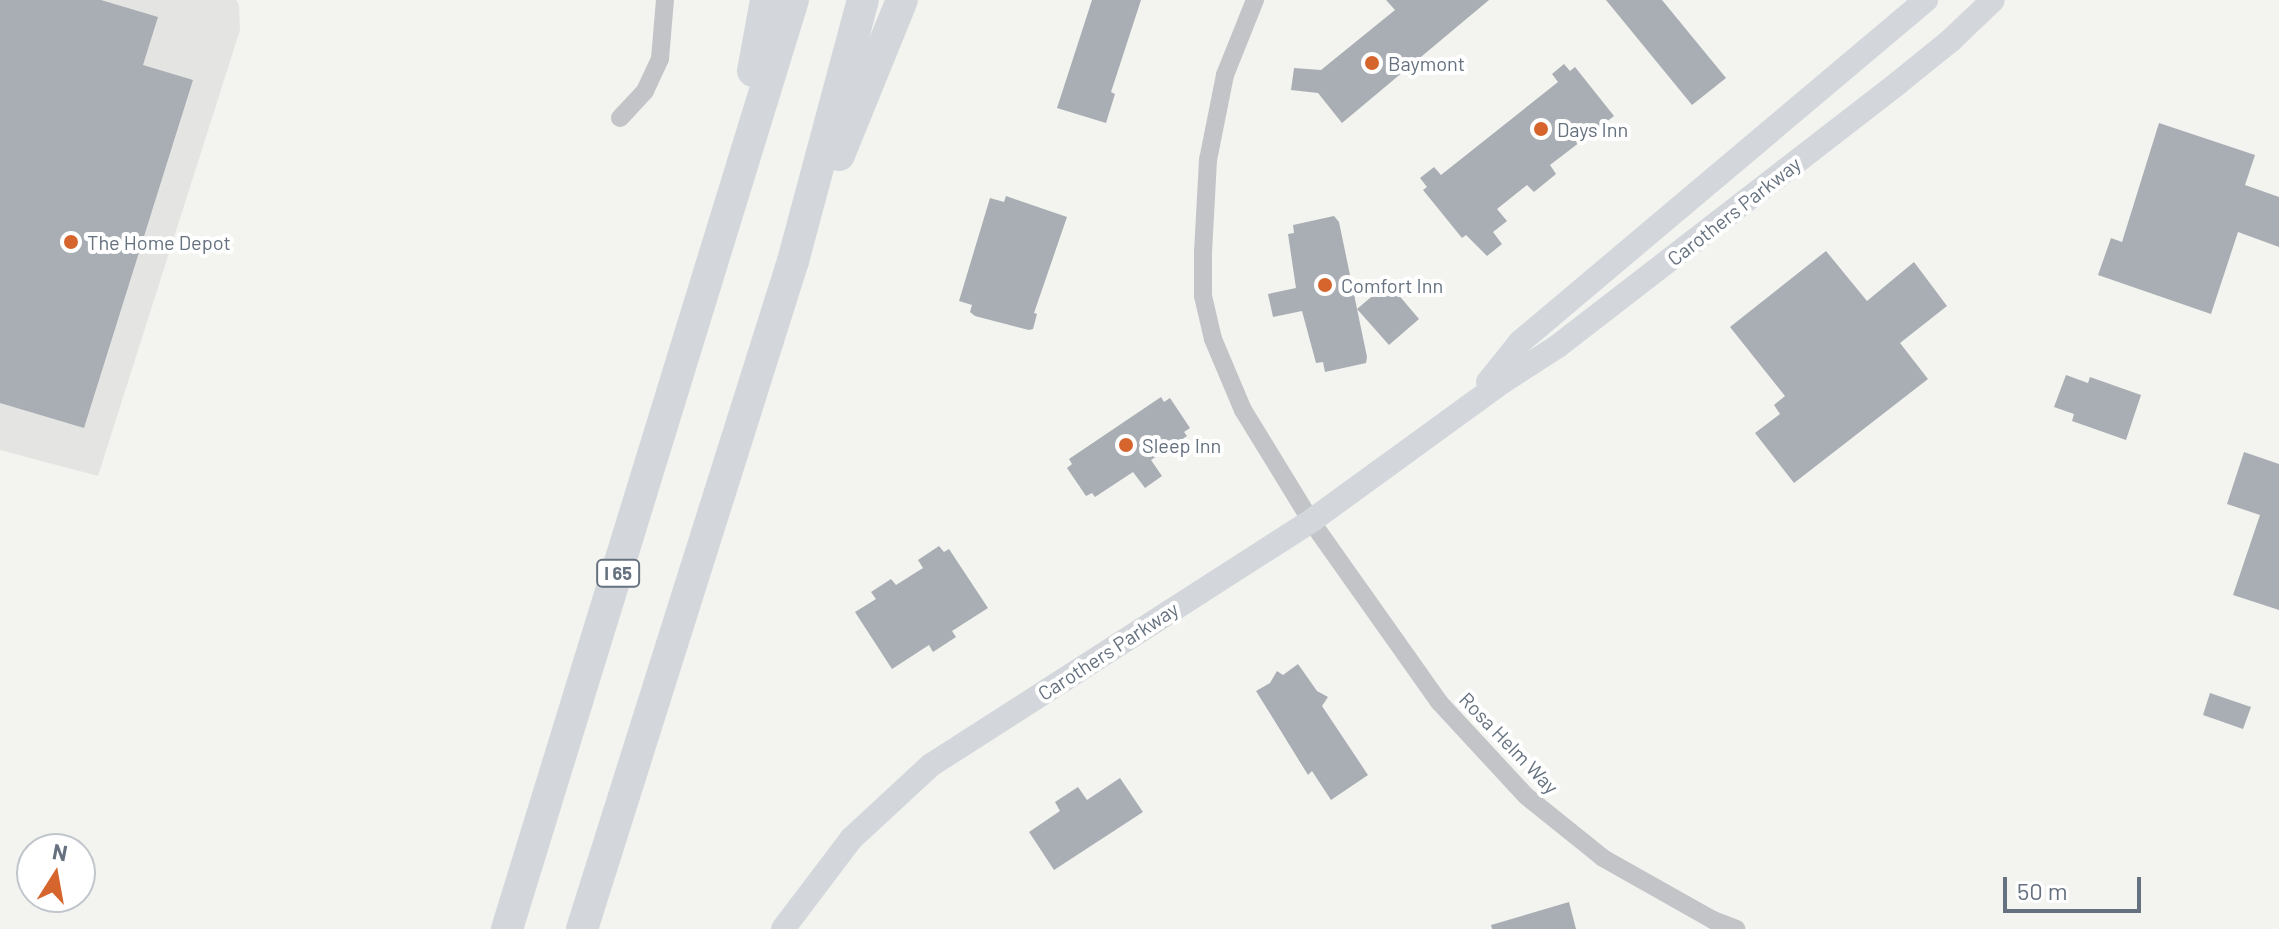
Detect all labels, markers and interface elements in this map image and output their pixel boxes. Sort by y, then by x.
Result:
place label: Baymont [1388,51,1465,75]
marker: Baymont [1363,54,1381,72]
place label: Days Inn [1557,117,1628,141]
marker: Days Inn [1532,120,1550,138]
street label: Carothers Parkway [1663,152,1805,270]
place label: The Home Depot [87,230,231,254]
marker: The Home Depot [62,233,80,251]
place label: Comfort Inn [1341,273,1443,297]
marker: Comfort Inn [1316,276,1334,294]
place label: Sleep Inn [1142,433,1221,457]
marker: Sleep Inn [1117,436,1135,454]
road number: I 65 [596,559,640,587]
street label: Carothers Parkway [1033,597,1183,705]
street label: Rosa Helm Way [1455,687,1563,799]
north arrow [16,833,96,913]
text: N [51,837,70,866]
scale bar [2007,861,2145,911]
text: 50 m [2017,876,2068,905]

